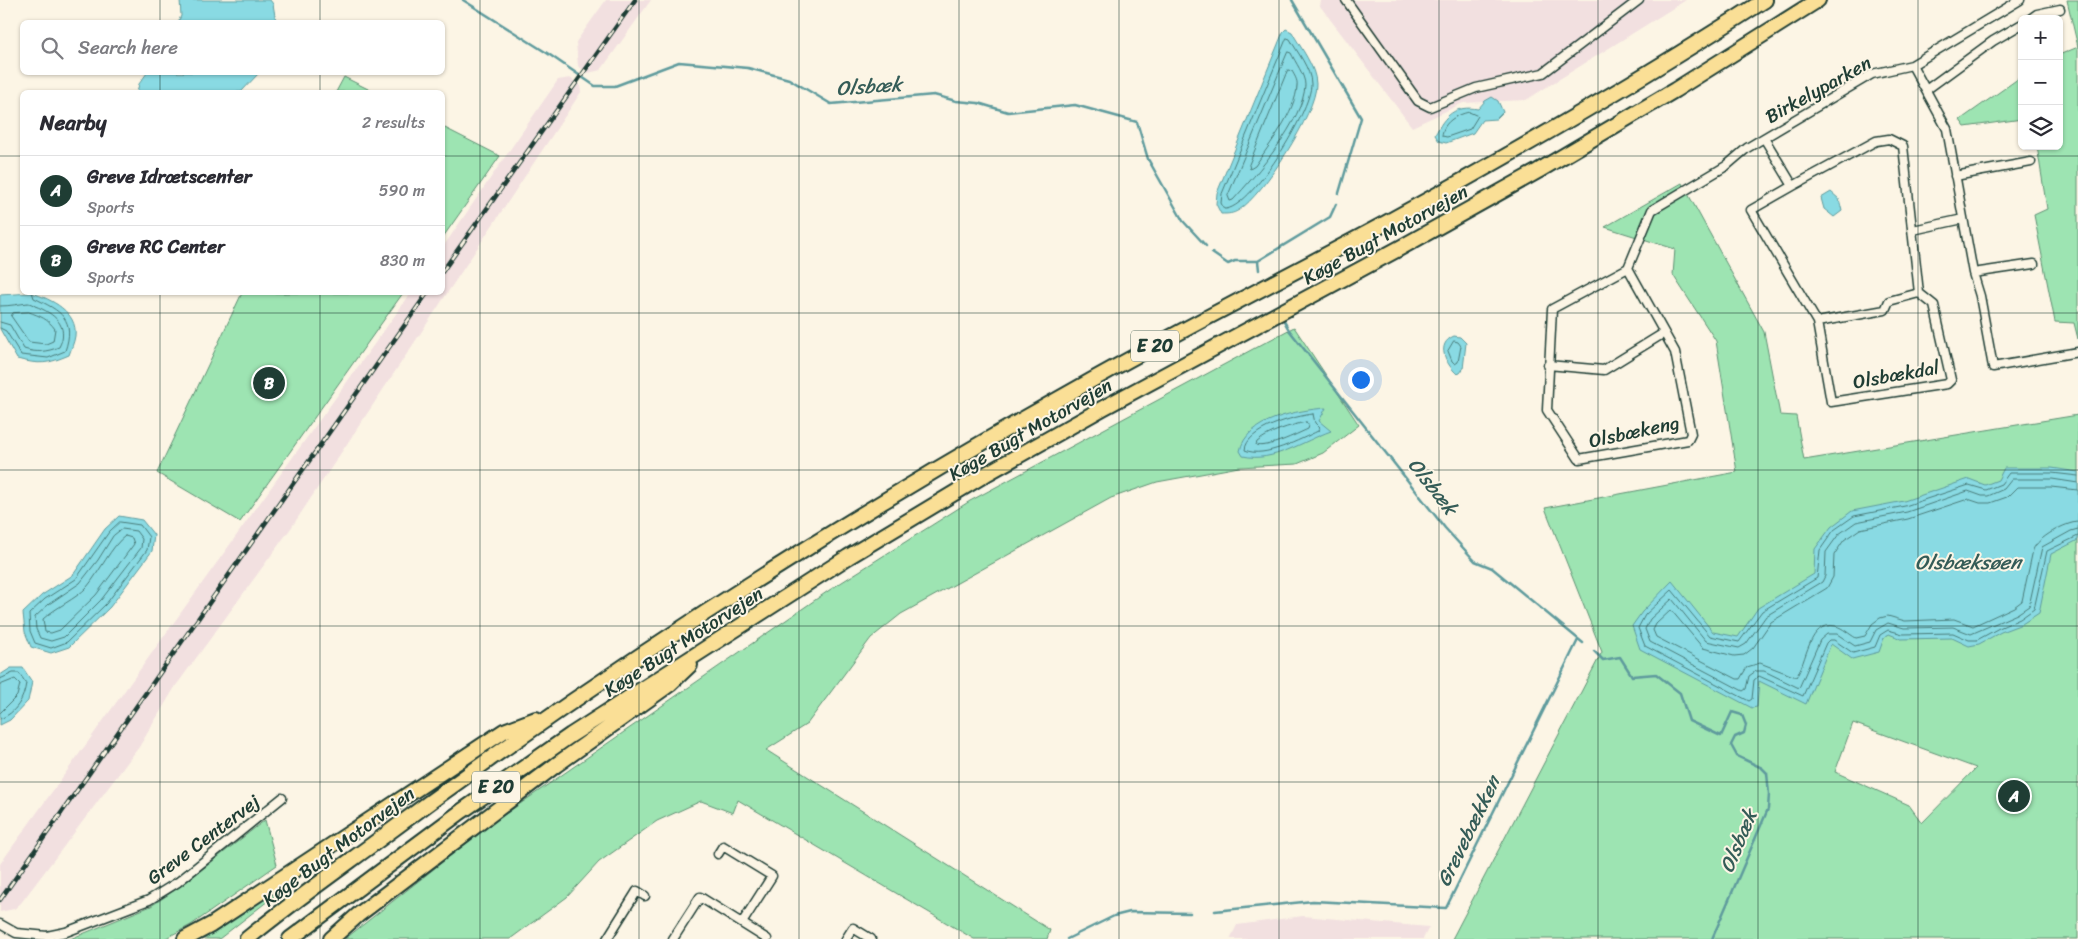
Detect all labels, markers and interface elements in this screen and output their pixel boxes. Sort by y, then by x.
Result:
map controls [2018,15,2063,150]
button: + [2018,15,2063,60]
search box [20,20,445,75]
text: Search here [78,31,178,64]
icon: search [38,34,66,62]
street label: Birkelyparken [1759,46,1878,132]
button: − [2018,60,2063,105]
water label: Olsbæk [835,67,905,106]
text: Nearby [40,104,106,142]
button: layers [2018,105,2063,150]
text: 2 results [362,108,425,137]
text: Greve Idrætscenter [87,160,252,193]
street label: Køge Bugt Motorvejen [1296,175,1474,294]
text: A [51,176,61,205]
text: 590 m [379,176,425,205]
text: Sports [87,193,134,222]
text: Greve RC Center [87,230,225,263]
text: B [51,246,61,275]
text: 830 m [380,246,425,275]
text: Sports [87,263,134,292]
road number: E 20 [1131,331,1179,362]
street label: Olsbækdal [1850,351,1942,398]
pin: B [253,364,285,402]
your location [1348,367,1374,393]
street label: Køge Bugt Motorvejen [942,369,1118,490]
street label: Olsbækeng [1586,406,1682,457]
water label: Olsbæk [1399,450,1468,525]
water label: Olsbæksøen [1915,545,2023,580]
street label: Køge Bugt Motorvejen [597,577,770,706]
water label: Grevebækken [1427,768,1511,893]
road number: E 20 [472,772,520,802]
pin: A [1998,777,2030,815]
street label: Køge Bugt Motorvejen [255,778,422,915]
street label: Greve Centervej [140,785,268,893]
water label: Olsbæk [1710,802,1768,878]

